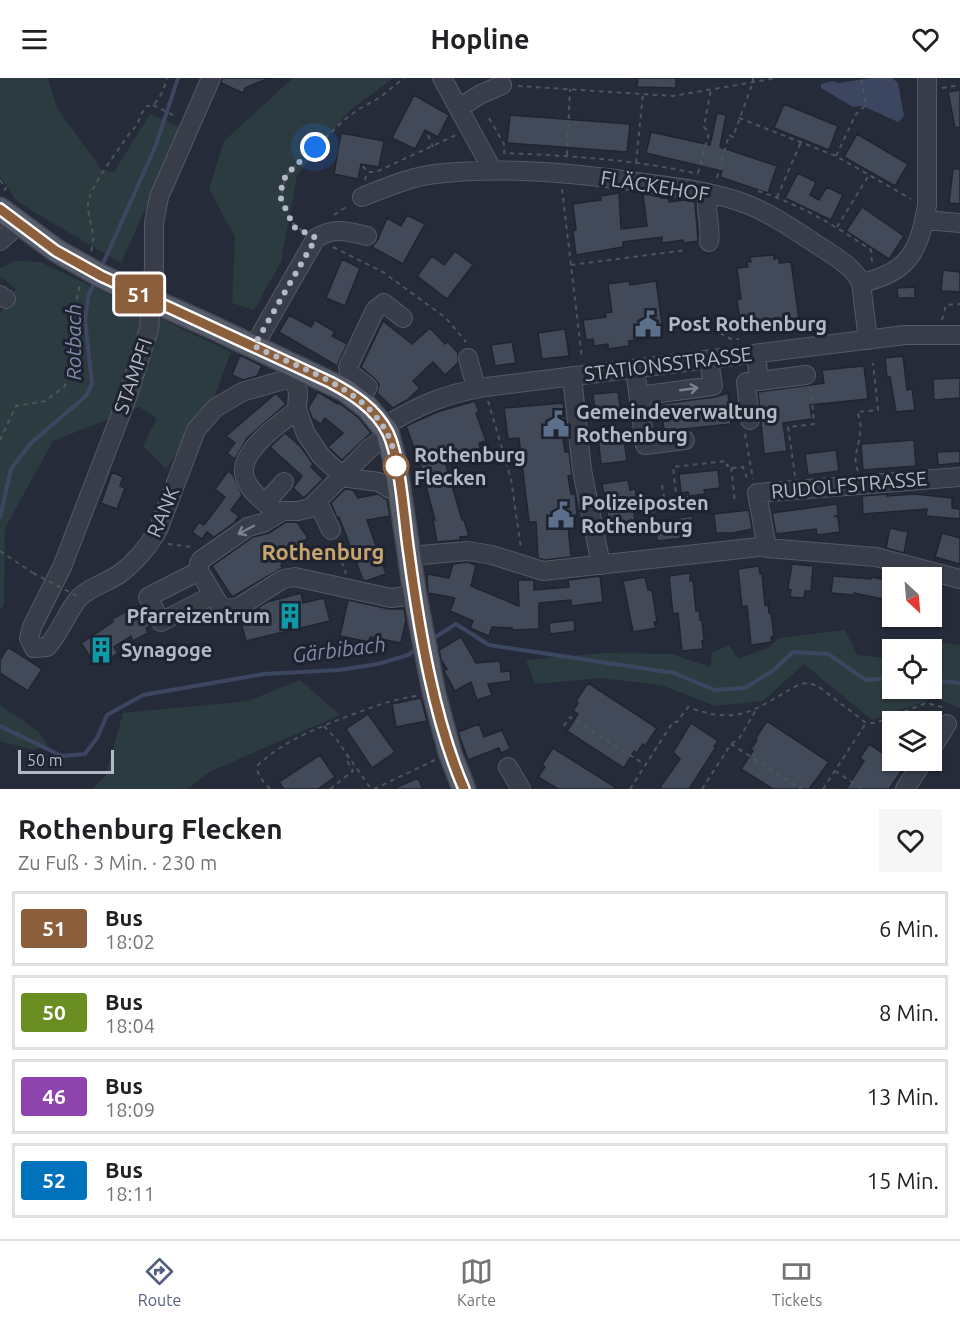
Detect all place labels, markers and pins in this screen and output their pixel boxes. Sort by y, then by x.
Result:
public building icon: Post Rothenburg [633,309,663,339]
place label: Post Rothenburg [668,312,827,335]
place label: Gemeindeverwaltung Rothenburg [576,400,778,446]
public building icon: Gemeindeverwaltung Rothenburg [541,409,571,439]
place label: Rothenburg Flecken [414,443,526,489]
marker: Rothenburg Flecken [383,453,409,479]
place label: Polizeiposten Rothenburg [581,491,709,537]
public building icon: Polizeiposten Rothenburg [546,500,576,530]
building icon: Pfarreizentrum [275,601,305,631]
place label: Pfarreizentrum [126,604,270,627]
building icon: Synagoge [86,635,116,665]
place label: Synagoge [121,638,212,661]

